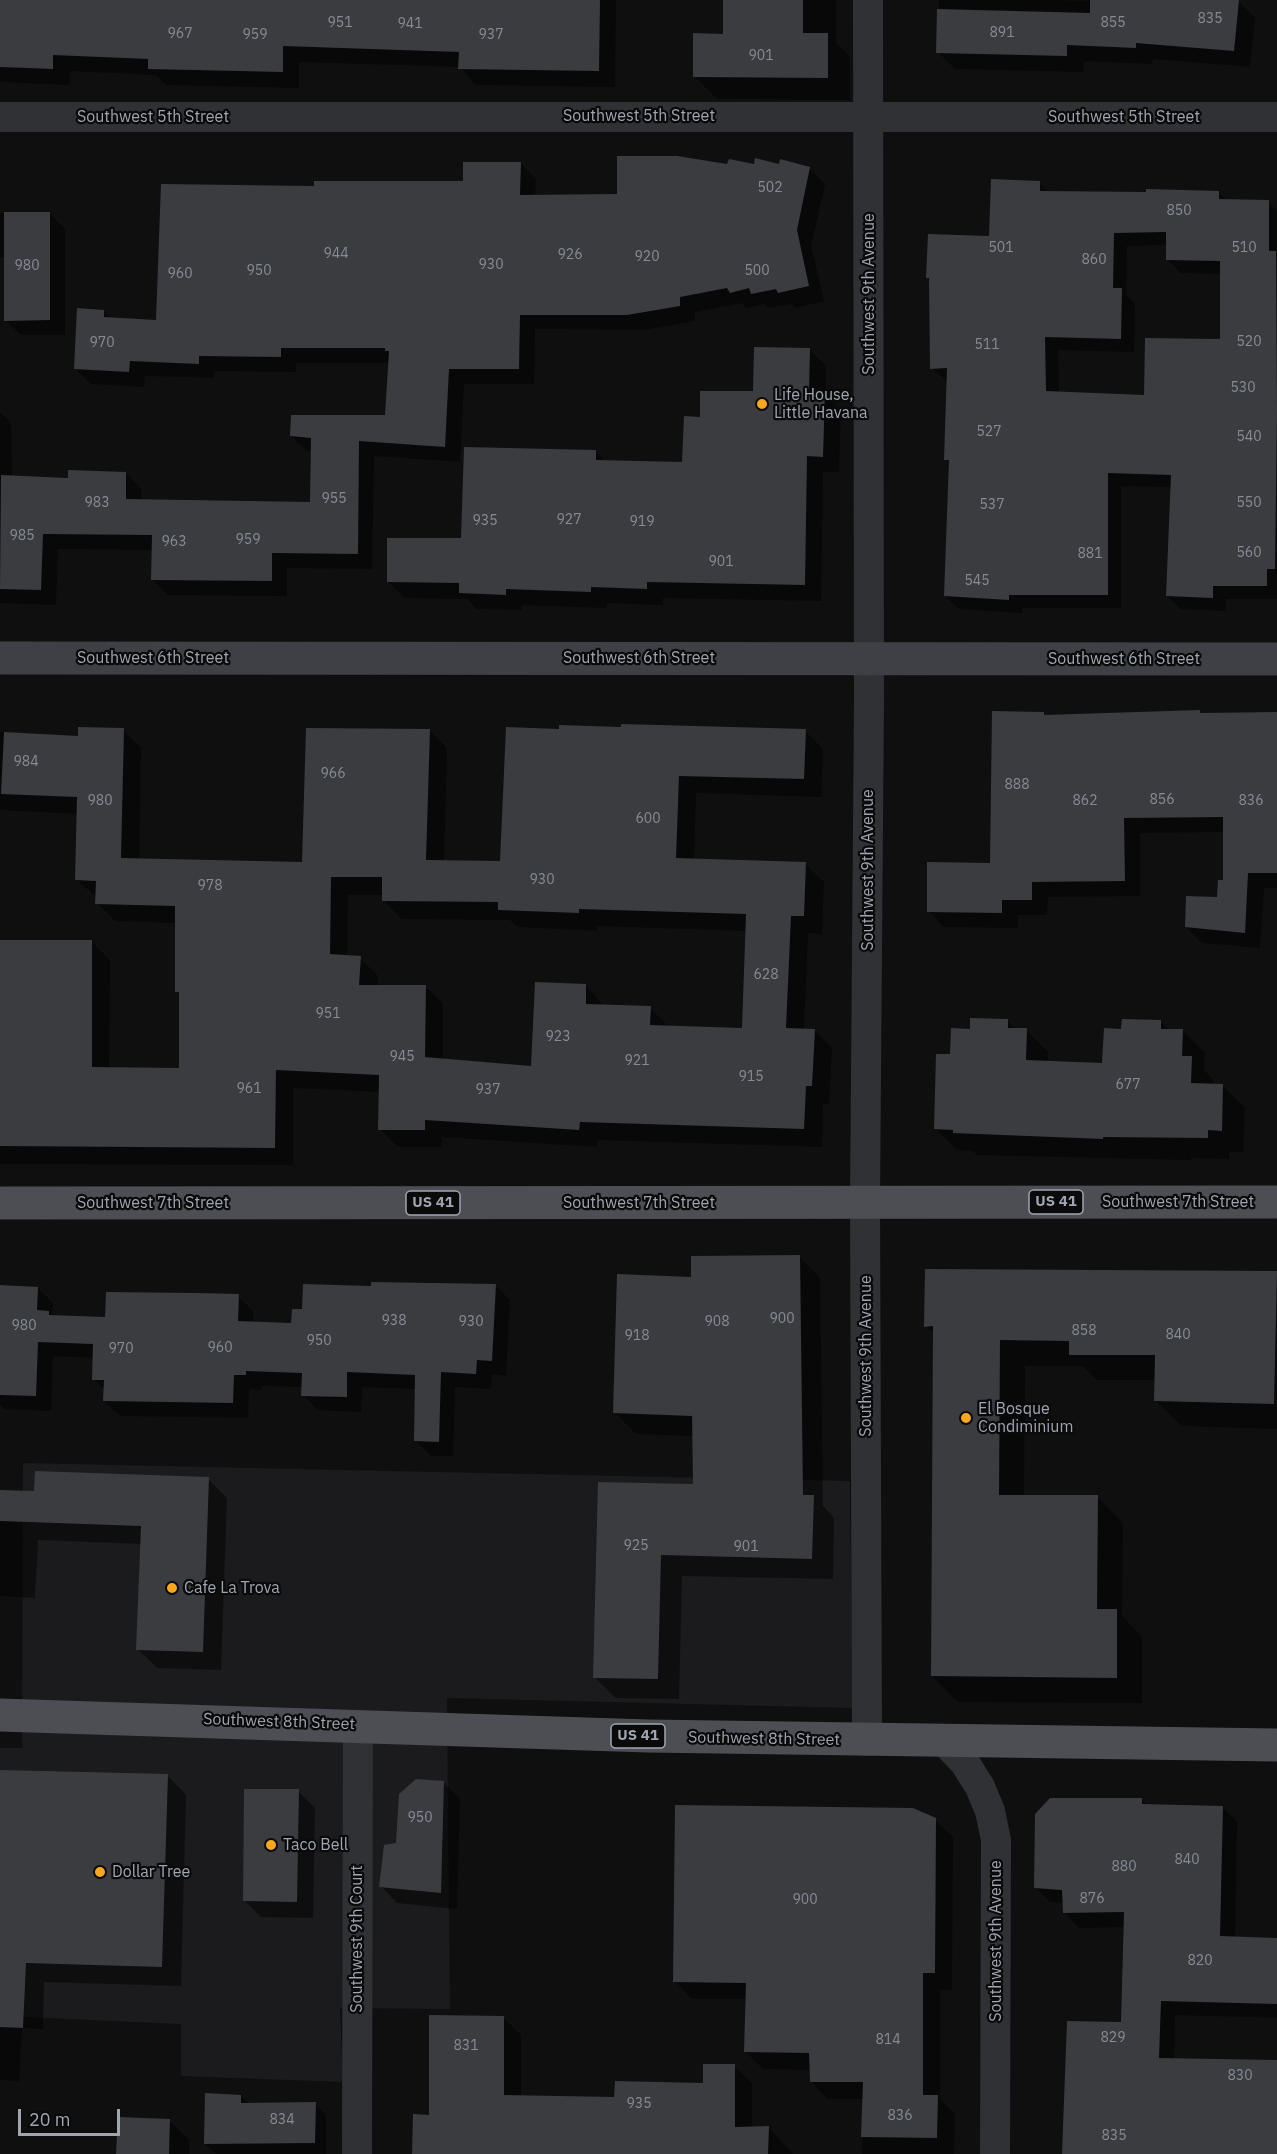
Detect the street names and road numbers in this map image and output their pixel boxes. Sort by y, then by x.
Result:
street label: Southwest 5th Street [563,106,715,126]
street label: Southwest 5th Street [77,107,229,127]
street label: Southwest 5th Street [1048,107,1200,127]
street label: Southwest 9th Avenue [859,213,879,375]
street label: Southwest 6th Street [77,648,229,668]
street label: Southwest 6th Street [563,648,715,668]
street label: Southwest 6th Street [1048,649,1200,669]
street label: Southwest 9th Avenue [858,789,878,951]
road number: US 41 [1029,1190,1083,1214]
road number: US 41 [406,1191,460,1215]
street label: Southwest 7th Street [1102,1192,1254,1212]
street label: Southwest 7th Street [77,1193,229,1213]
street label: Southwest 7th Street [563,1193,715,1213]
street label: Southwest 9th Avenue [856,1275,876,1437]
street label: Southwest 8th Street [203,1710,355,1734]
road number: US 41 [611,1724,665,1748]
street label: Southwest 8th Street [688,1728,840,1750]
street label: Southwest 9th Avenue [986,1860,1006,2022]
street label: Southwest 9th Court [347,1865,367,2013]

